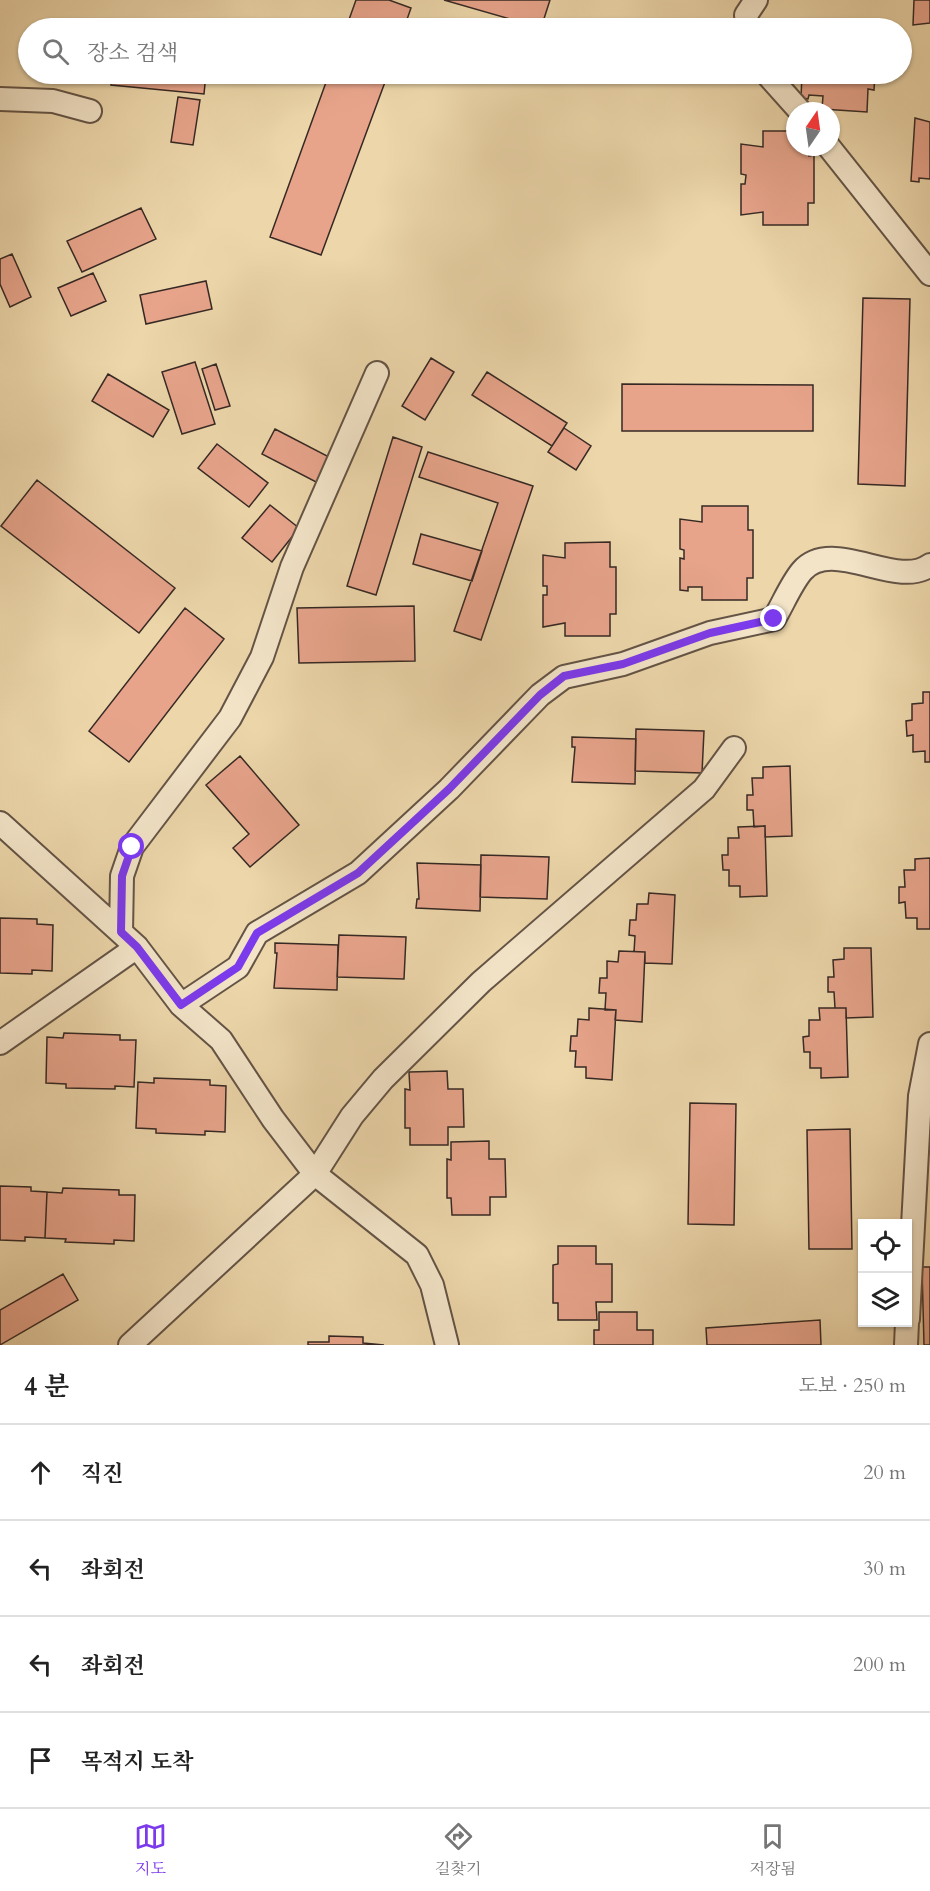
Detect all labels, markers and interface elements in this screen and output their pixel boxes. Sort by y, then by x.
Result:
search box [18,18,912,84]
icon: search [39,35,72,68]
text: 장소 검색 [87,38,178,68]
north arrow [786,102,840,156]
route end [760,605,786,631]
route start [118,833,144,859]
map controls [858,1219,912,1327]
button: locate [858,1219,912,1273]
button: layers [858,1273,912,1327]
text: 4 분 [24,1369,69,1404]
text: 도보 · 250 m [799,1372,906,1399]
icon: ahead [24,1456,57,1489]
text: 직진 [81,1459,124,1489]
text: 20 m [863,1459,906,1486]
icon: left [24,1552,57,1585]
text: 좌회전 [81,1555,145,1585]
text: 30 m [863,1555,906,1582]
icon: left [24,1648,57,1681]
text: 좌회전 [81,1651,145,1681]
text: 200 m [853,1651,906,1678]
icon: arrive [24,1744,57,1777]
text: 목적지 도착 [81,1747,193,1777]
tab: 지도 [134,1820,167,1880]
tab: 길찾기 [435,1820,481,1880]
tab: 저장됨 [750,1820,796,1880]

